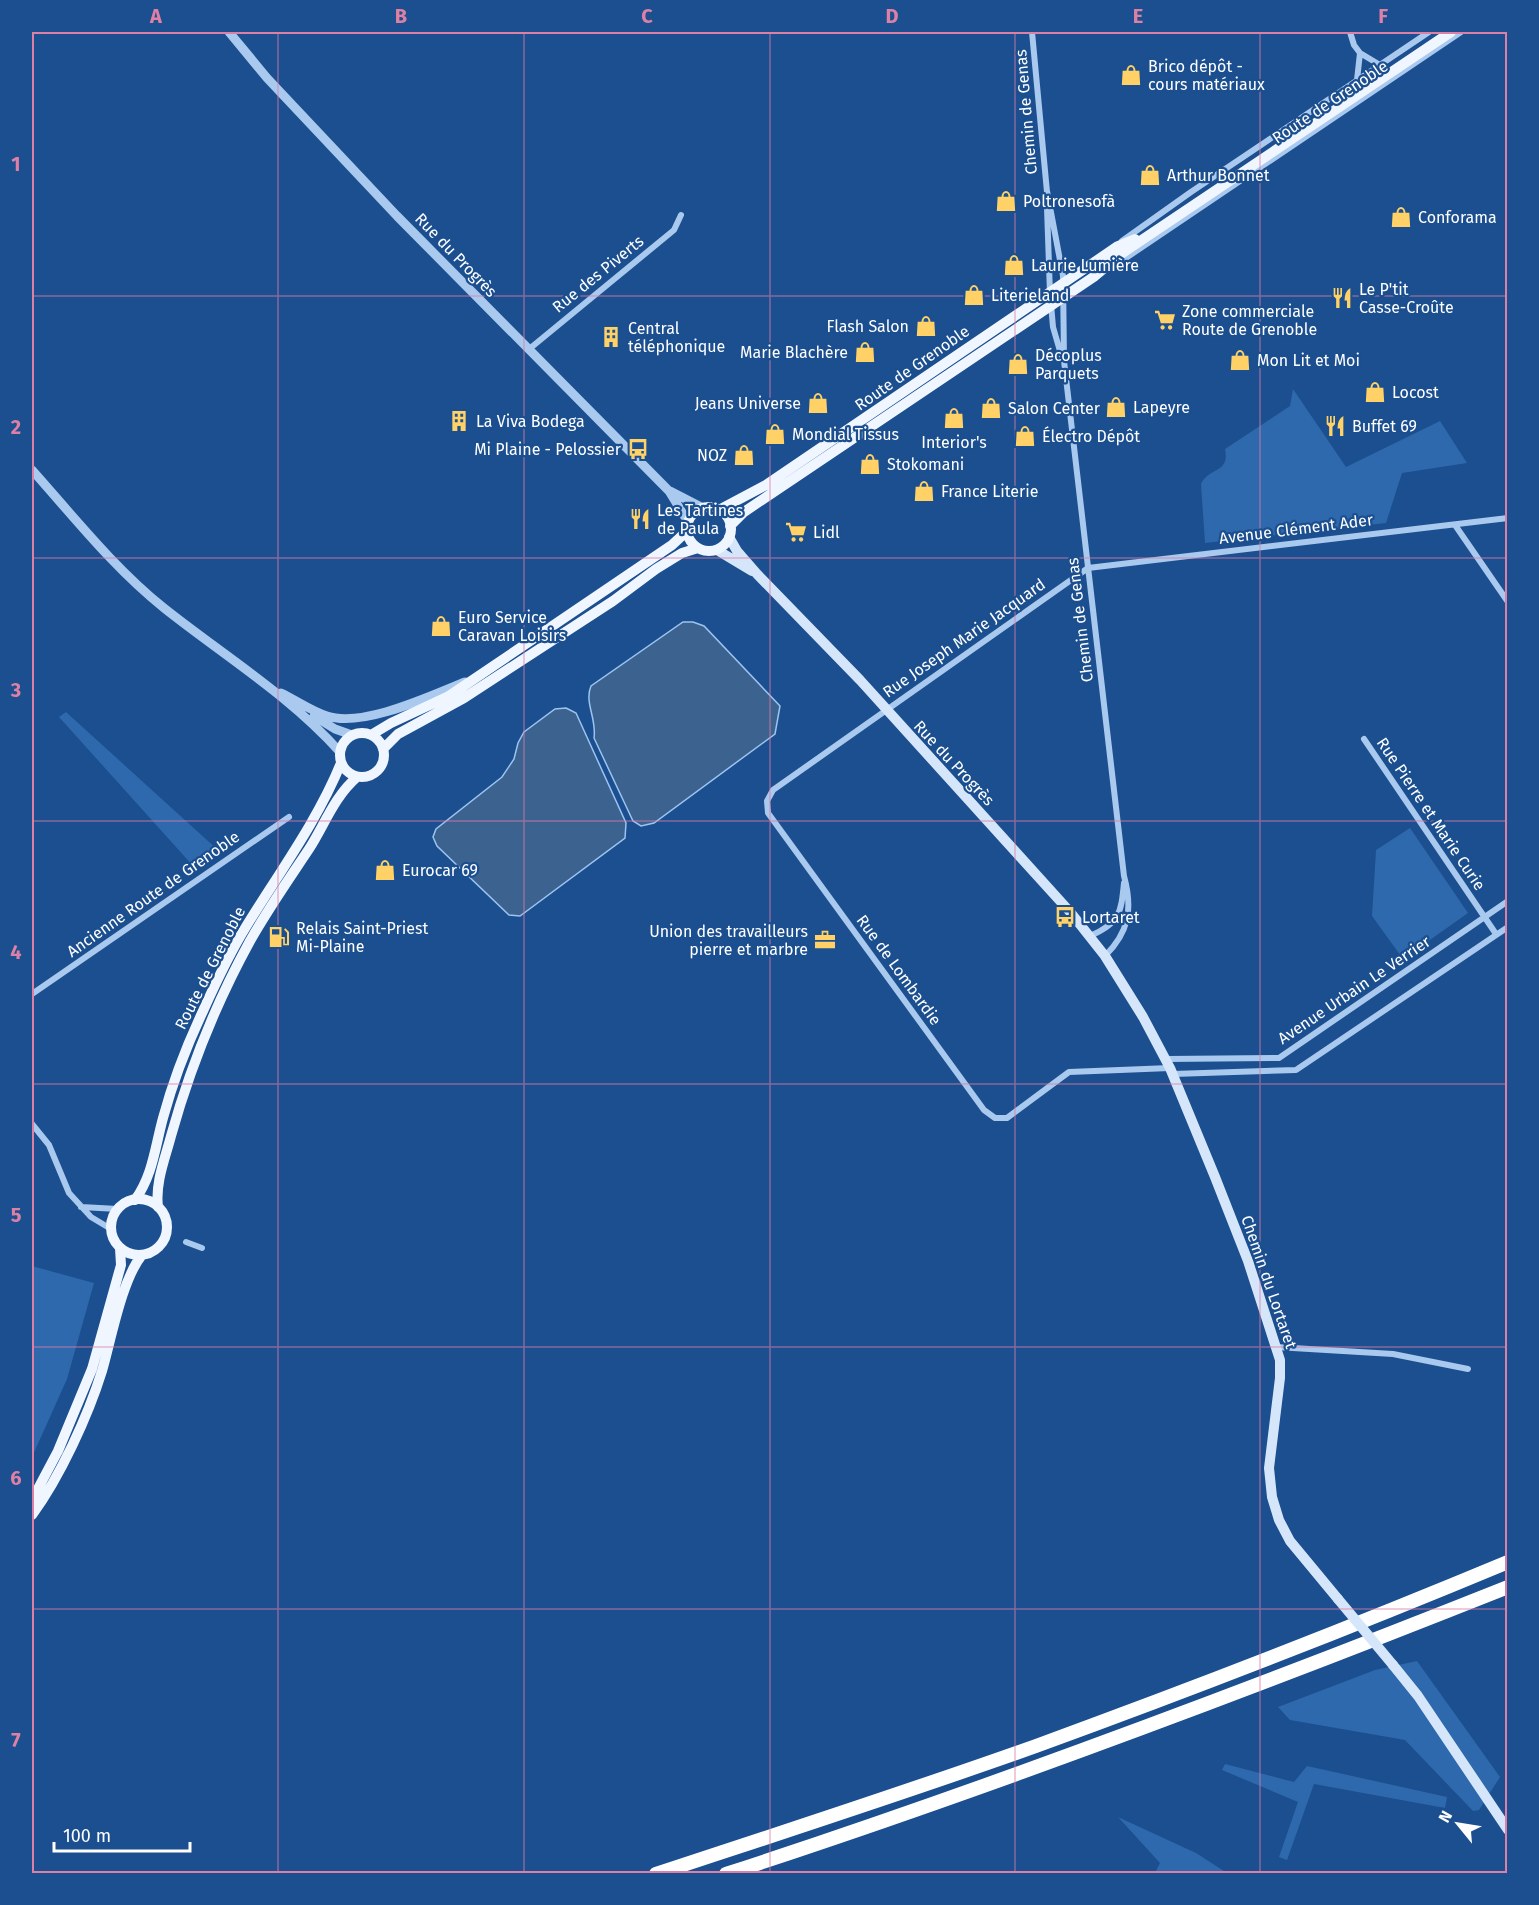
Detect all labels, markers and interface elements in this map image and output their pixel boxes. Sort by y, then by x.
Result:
text: A [149,4,163,28]
text: B [395,4,407,28]
text: C [641,4,653,28]
text: D [885,4,899,28]
text: E [1133,4,1143,28]
text: F [1378,4,1388,28]
street label: Chemin de Genas [1011,49,1041,175]
street label: Route de Grenoble [1269,56,1391,148]
place label: Brico dépôt - cours matériaux [1148,57,1265,94]
shop icon: Brico dépôt - cours matériaux [1119,63,1143,87]
text: 1 [11,152,21,176]
shop icon: Arthur Bonnet [1138,163,1162,187]
place label: Arthur Bonnet [1167,166,1270,185]
shop icon: Poltronesofà [994,189,1018,213]
place label: Poltronesofà [1023,192,1115,211]
shop icon: Conforama [1389,205,1413,229]
place label: Conforama [1418,208,1497,227]
street label: Rue du Progrès [411,209,501,301]
street label: Rue des Piverts [549,231,647,317]
shop icon: Laurie Lumière [1002,253,1026,277]
place label: Laurie Lumière [1031,256,1139,275]
place label: Le P'tit Casse-Croûte [1359,280,1454,317]
shop icon: Literieland [962,283,986,307]
place label: Literieland [991,286,1069,305]
restaurant icon: Le P'tit Casse-Croûte [1330,286,1354,310]
place label: Zone commerciale Route de Grenoble [1182,302,1317,339]
supermarket icon: Zone commerciale Route de Grenoble [1153,308,1177,332]
shop icon: Flash Salon [914,314,938,338]
place label: Flash Salon [826,317,909,336]
place label: Central téléphonique [628,319,725,356]
street label: Route de Grenoble [851,321,973,415]
building icon: Central téléphonique [599,325,623,349]
shop icon: Marie Blachère [853,340,877,364]
place label: Marie Blachère [740,343,848,362]
place label: Décoplus Parquets [1035,346,1102,383]
shop icon: Mon Lit et Moi [1228,348,1252,372]
place label: Mon Lit et Moi [1257,351,1360,370]
shop icon: Décoplus Parquets [1006,352,1030,376]
shop icon: Locost [1363,380,1387,404]
place label: Locost [1392,383,1439,402]
shop icon: Jeans Universe [806,391,830,415]
place label: Jeans Universe [695,394,801,413]
shop icon: Lapeyre [1104,395,1128,419]
shop icon: Salon Center [979,396,1003,420]
place label: Lapeyre [1133,398,1190,417]
place label: Salon Center [1008,399,1101,418]
shop icon: Interior's [942,406,966,430]
building icon: La Viva Bodega [447,409,471,433]
place label: La Viva Bodega [476,412,585,431]
restaurant icon: Buffet 69 [1323,414,1347,438]
text: 2 [11,415,21,439]
place label: Buffet 69 [1352,417,1417,436]
shop icon: Mondial Tissus [763,422,787,446]
shop icon: Électro Dépôt [1013,424,1037,448]
place label: Mondial Tissus [792,425,899,444]
place label: Électro Dépôt [1042,426,1140,446]
place label: Interior's [921,433,987,452]
bus stop icon: Mi Plaine - Pelossier [626,437,650,461]
place label: Mi Plaine - Pelossier [474,440,622,459]
shop icon: NOZ [732,443,756,467]
place label: NOZ [697,446,727,465]
shop icon: Stokomani [858,452,882,476]
place label: Stokomani [887,455,964,474]
shop icon: France Literie [912,479,936,503]
place label: France Literie [941,482,1038,501]
place label: Les Tartines de Paula [657,501,743,538]
restaurant icon: Les Tartines de Paula [628,507,652,531]
street label: Avenue Clément Ader [1218,510,1375,548]
supermarket icon: Lidl [784,520,808,544]
place label: Lidl [813,523,840,542]
street label: Chemin de Genas [1063,557,1097,683]
street label: Rue Joseph Marie Jacquard [879,575,1049,701]
place label: Euro Service Caravan Loisirs [458,608,566,645]
shop icon: Euro Service Caravan Loisirs [429,614,453,638]
text: 3 [10,678,21,702]
street label: Rue du Progrès [910,717,998,809]
street label: Rue Pierre et Marie Curie [1373,734,1489,894]
street label: Ancienne Route de Grenoble [63,827,243,961]
shop icon: Eurocar 69 [373,858,397,882]
place label: Eurocar 69 [402,861,478,880]
street label: Route de Grenoble [171,903,249,1033]
bus stop icon: Lortaret [1053,905,1077,929]
place label: Lortaret [1082,908,1140,927]
street label: Rue de Lombardie [853,911,945,1029]
place label: Relais Saint-Priest Mi-Plaine [296,919,428,956]
place label: Union des travailleurs pierre et marbre [649,922,808,959]
fuel station icon: Relais Saint-Priest Mi-Plaine [267,925,291,949]
office icon: Union des travailleurs pierre et marbre [813,928,837,952]
street label: Avenue Urbain Le Verrier [1274,931,1435,1048]
text: 4 [10,940,22,964]
text: 5 [11,1203,22,1227]
street label: Chemin du Lortaret [1237,1213,1301,1351]
text: 6 [10,1466,22,1490]
text: 7 [11,1728,21,1752]
north arrow [1428,1794,1488,1854]
text: N [1435,1807,1456,1826]
scale bar [54,1815,190,1853]
text: 100 m [63,1825,111,1847]

